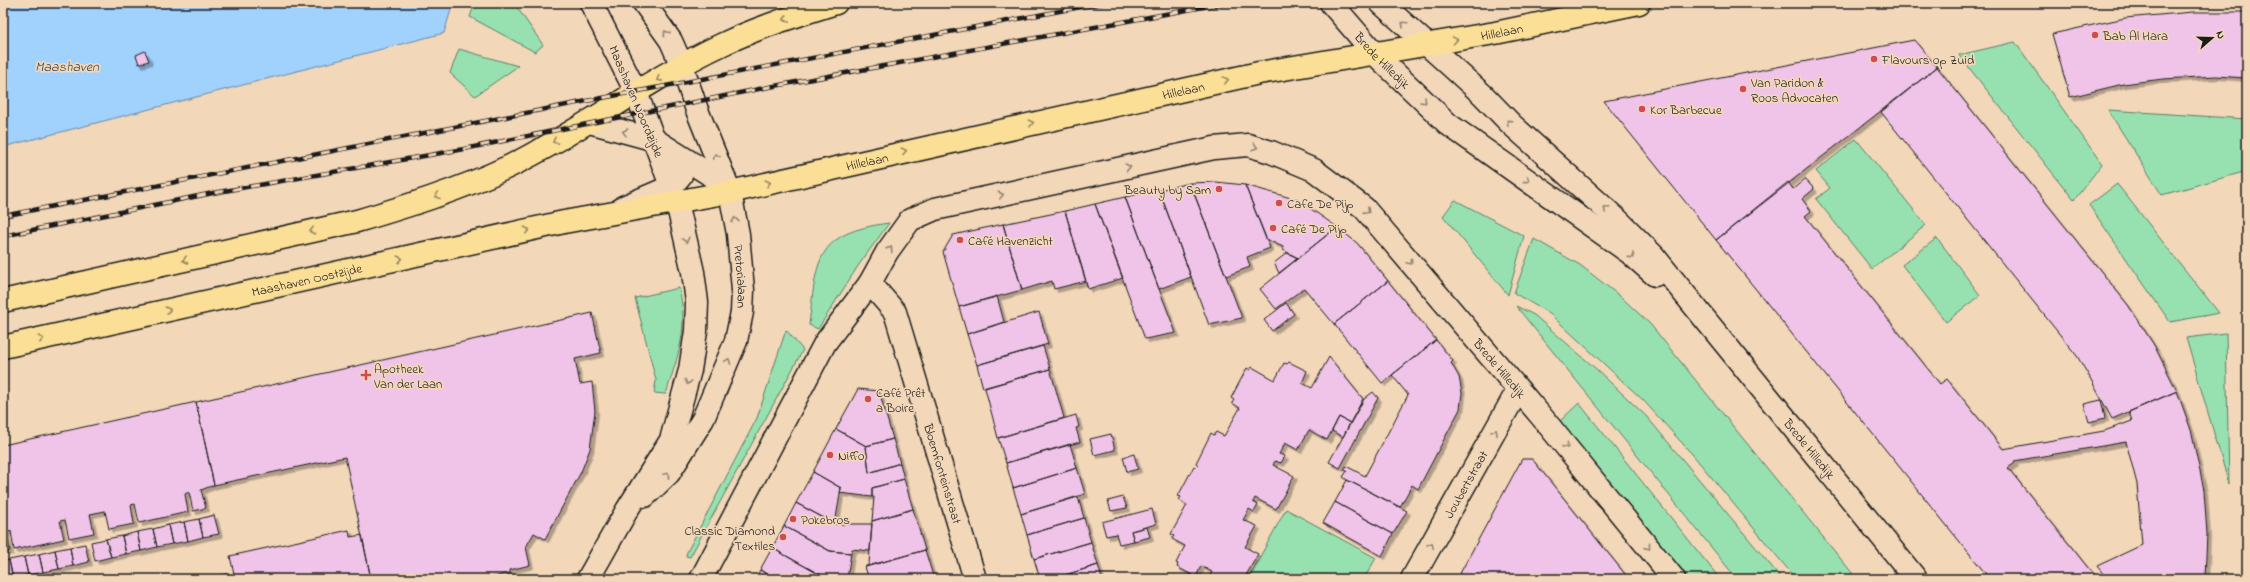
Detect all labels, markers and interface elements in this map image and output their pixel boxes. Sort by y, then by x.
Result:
one-way arrow [782,14,789,23]
north arrow [2192,18,2232,58]
street label: Hillelaan [1479,19,1525,46]
one-way arrow [1401,21,1409,29]
place label: Bab Al Hara [2102,27,2168,46]
street label: Brede Hilledijk [1348,28,1414,94]
text: N [2212,29,2229,41]
one-way arrow [663,30,670,37]
marker: Bab Al Hara [2090,30,2100,40]
one-way arrow [1452,36,1458,45]
street label: Maashaven Noordzijde [603,43,668,161]
place label: Flavours op Zuid [1881,51,1975,70]
marker: Flavours op Zuid [1869,54,1879,64]
water label: Maashaven [35,57,100,78]
one-way arrow [656,74,663,81]
place label: Van Paridon & Roos Advocaten [1750,74,1838,108]
one-way arrow [1223,76,1230,85]
street label: Hillelaan [1161,78,1207,105]
marker: Van Paridon & Roos Advocaten [1738,84,1748,94]
one-way arrow [1419,96,1427,103]
place label: Kor Barbecue [1650,101,1722,120]
marker: Kor Barbecue [1637,104,1647,114]
one-way arrow [1028,120,1034,128]
one-way arrow [1506,120,1514,127]
one-way arrow [622,128,629,137]
one-way arrow [551,136,559,144]
one-way arrow [1252,142,1259,151]
one-way arrow [901,148,907,156]
street label: Hillelaan [845,149,890,177]
one-way arrow [712,152,720,159]
one-way arrow [1125,163,1131,171]
one-way arrow [1522,175,1529,182]
one-way arrow [765,179,771,187]
place label: Beauty by Sam [1123,181,1211,201]
marker: Beauty by Sam [1214,184,1224,194]
one-way arrow [434,191,441,200]
one-way arrow [998,191,1004,199]
place label: Cafe De Pijp [1287,195,1354,214]
marker: Cafe De Pijp [1274,198,1284,208]
one-way arrow [1362,206,1370,214]
one-way arrow [1603,206,1611,214]
one-way arrow [732,217,740,223]
place label: Café De Pijp [1281,220,1347,239]
marker: Café De Pijp [1268,223,1278,233]
one-way arrow [524,226,530,234]
one-way arrow [309,227,315,235]
place label: Café Havenzicht [968,232,1053,251]
marker: Café Havenzicht [955,235,965,245]
one-way arrow [681,237,689,243]
street label: Pretorialaan [728,244,751,308]
one-way arrow [885,246,893,253]
one-way arrow [1627,251,1635,258]
one-way arrow [182,255,188,263]
one-way arrow [397,255,404,263]
one-way arrow [1406,258,1413,265]
street label: Maashaven Oostzijde [250,259,364,302]
one-way arrow [165,307,171,315]
street label: Brede Hilledijk [1467,334,1530,403]
one-way arrow [38,335,44,343]
one-way arrow [723,358,732,365]
place label: Apotheek Van der Laan [373,360,442,394]
marker: Apotheek Van der Laan [361,370,371,380]
one-way arrow [684,379,692,385]
place label: Café Prêt a Boire [876,384,926,418]
marker: Café Prêt a Boire [863,394,873,404]
street label: Brede Hilledijk [1778,414,1839,484]
street label: Bloemfonteinstraat [918,421,966,527]
one-way arrow [1490,428,1497,436]
one-way arrow [1561,441,1568,449]
place label: Niffo [838,447,865,466]
street label: Joubertstraat [1440,447,1494,522]
marker: Niffo [825,450,835,460]
one-way arrow [662,473,669,480]
place label: Pokebros [801,511,850,530]
marker: Pokebros [788,514,798,524]
place label: Classic Diamond Textiles [685,522,776,556]
marker: Classic Diamond Textiles [778,532,788,542]
one-way arrow [1427,542,1434,549]
one-way arrow [1643,542,1650,549]

